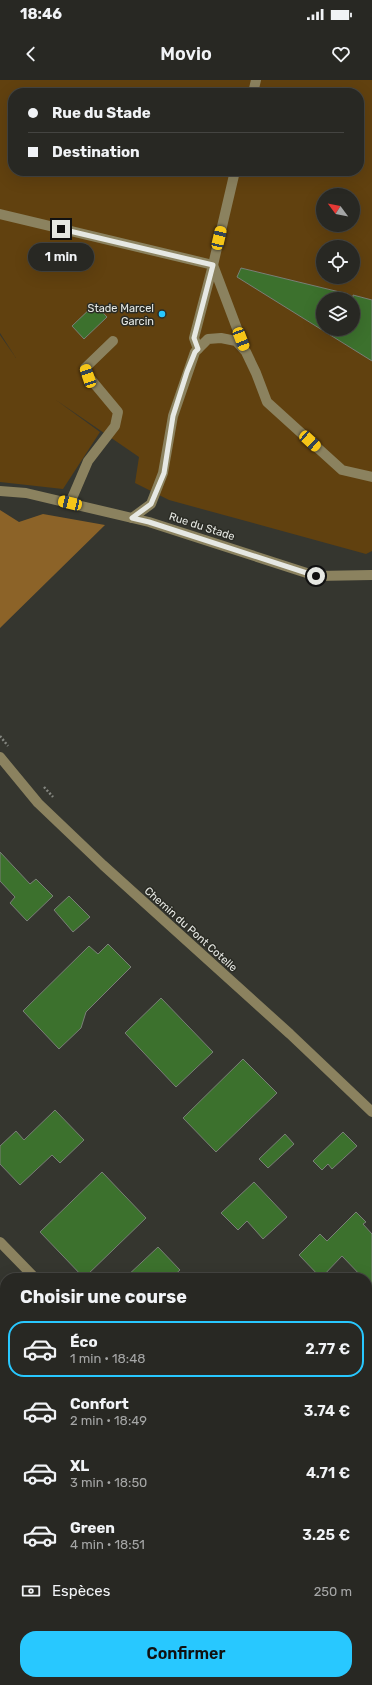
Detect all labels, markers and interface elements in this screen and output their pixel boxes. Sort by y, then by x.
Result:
text: 18:46 [20,5,62,23]
icon: back [20,43,42,65]
text: Movio [160,43,212,65]
icon: heart [330,43,352,65]
text: Rue du Stade [52,104,151,122]
text: Destination [52,143,140,161]
north arrow [316,188,360,232]
map controls [316,188,360,336]
route end [52,220,70,238]
car [210,225,228,251]
button: locate [316,240,360,284]
callout: 1 min [28,243,94,271]
text: 1 min [45,249,77,264]
button: layers [316,292,360,336]
place label: Stade Marcel Garcin [88,302,154,328]
marker: Stade Marcel Garcin [157,309,167,319]
car [231,326,251,352]
car [78,363,98,389]
car [297,429,323,453]
car [57,494,83,512]
street label: Rue du Stade [167,510,236,543]
route start [307,567,325,585]
street label: Chemin du Pont Cotelle [142,884,240,974]
text: Choisir une course [20,1286,187,1308]
icon: car [22,1331,58,1367]
text: Éco [70,1333,98,1351]
text: 2.77 € [305,1340,350,1358]
text: 1 min · 18:48 [70,1351,146,1366]
icon: car [22,1393,58,1429]
text: Confort [70,1395,129,1413]
text: 3.74 € [304,1402,350,1420]
text: 2 min · 18:49 [70,1413,147,1428]
icon: car [22,1455,58,1491]
text: XL [70,1457,89,1475]
text: 4.71 € [306,1464,350,1482]
text: 3 min · 18:50 [70,1475,147,1490]
icon: car [22,1517,58,1553]
text: Green [70,1519,115,1537]
text: 3.25 € [302,1526,350,1544]
text: 4 min · 18:51 [70,1537,145,1552]
icon: cash [20,1580,42,1602]
text: Espèces [52,1582,110,1600]
text: 250 m [314,1584,352,1599]
button: Confirmer [20,1631,352,1677]

